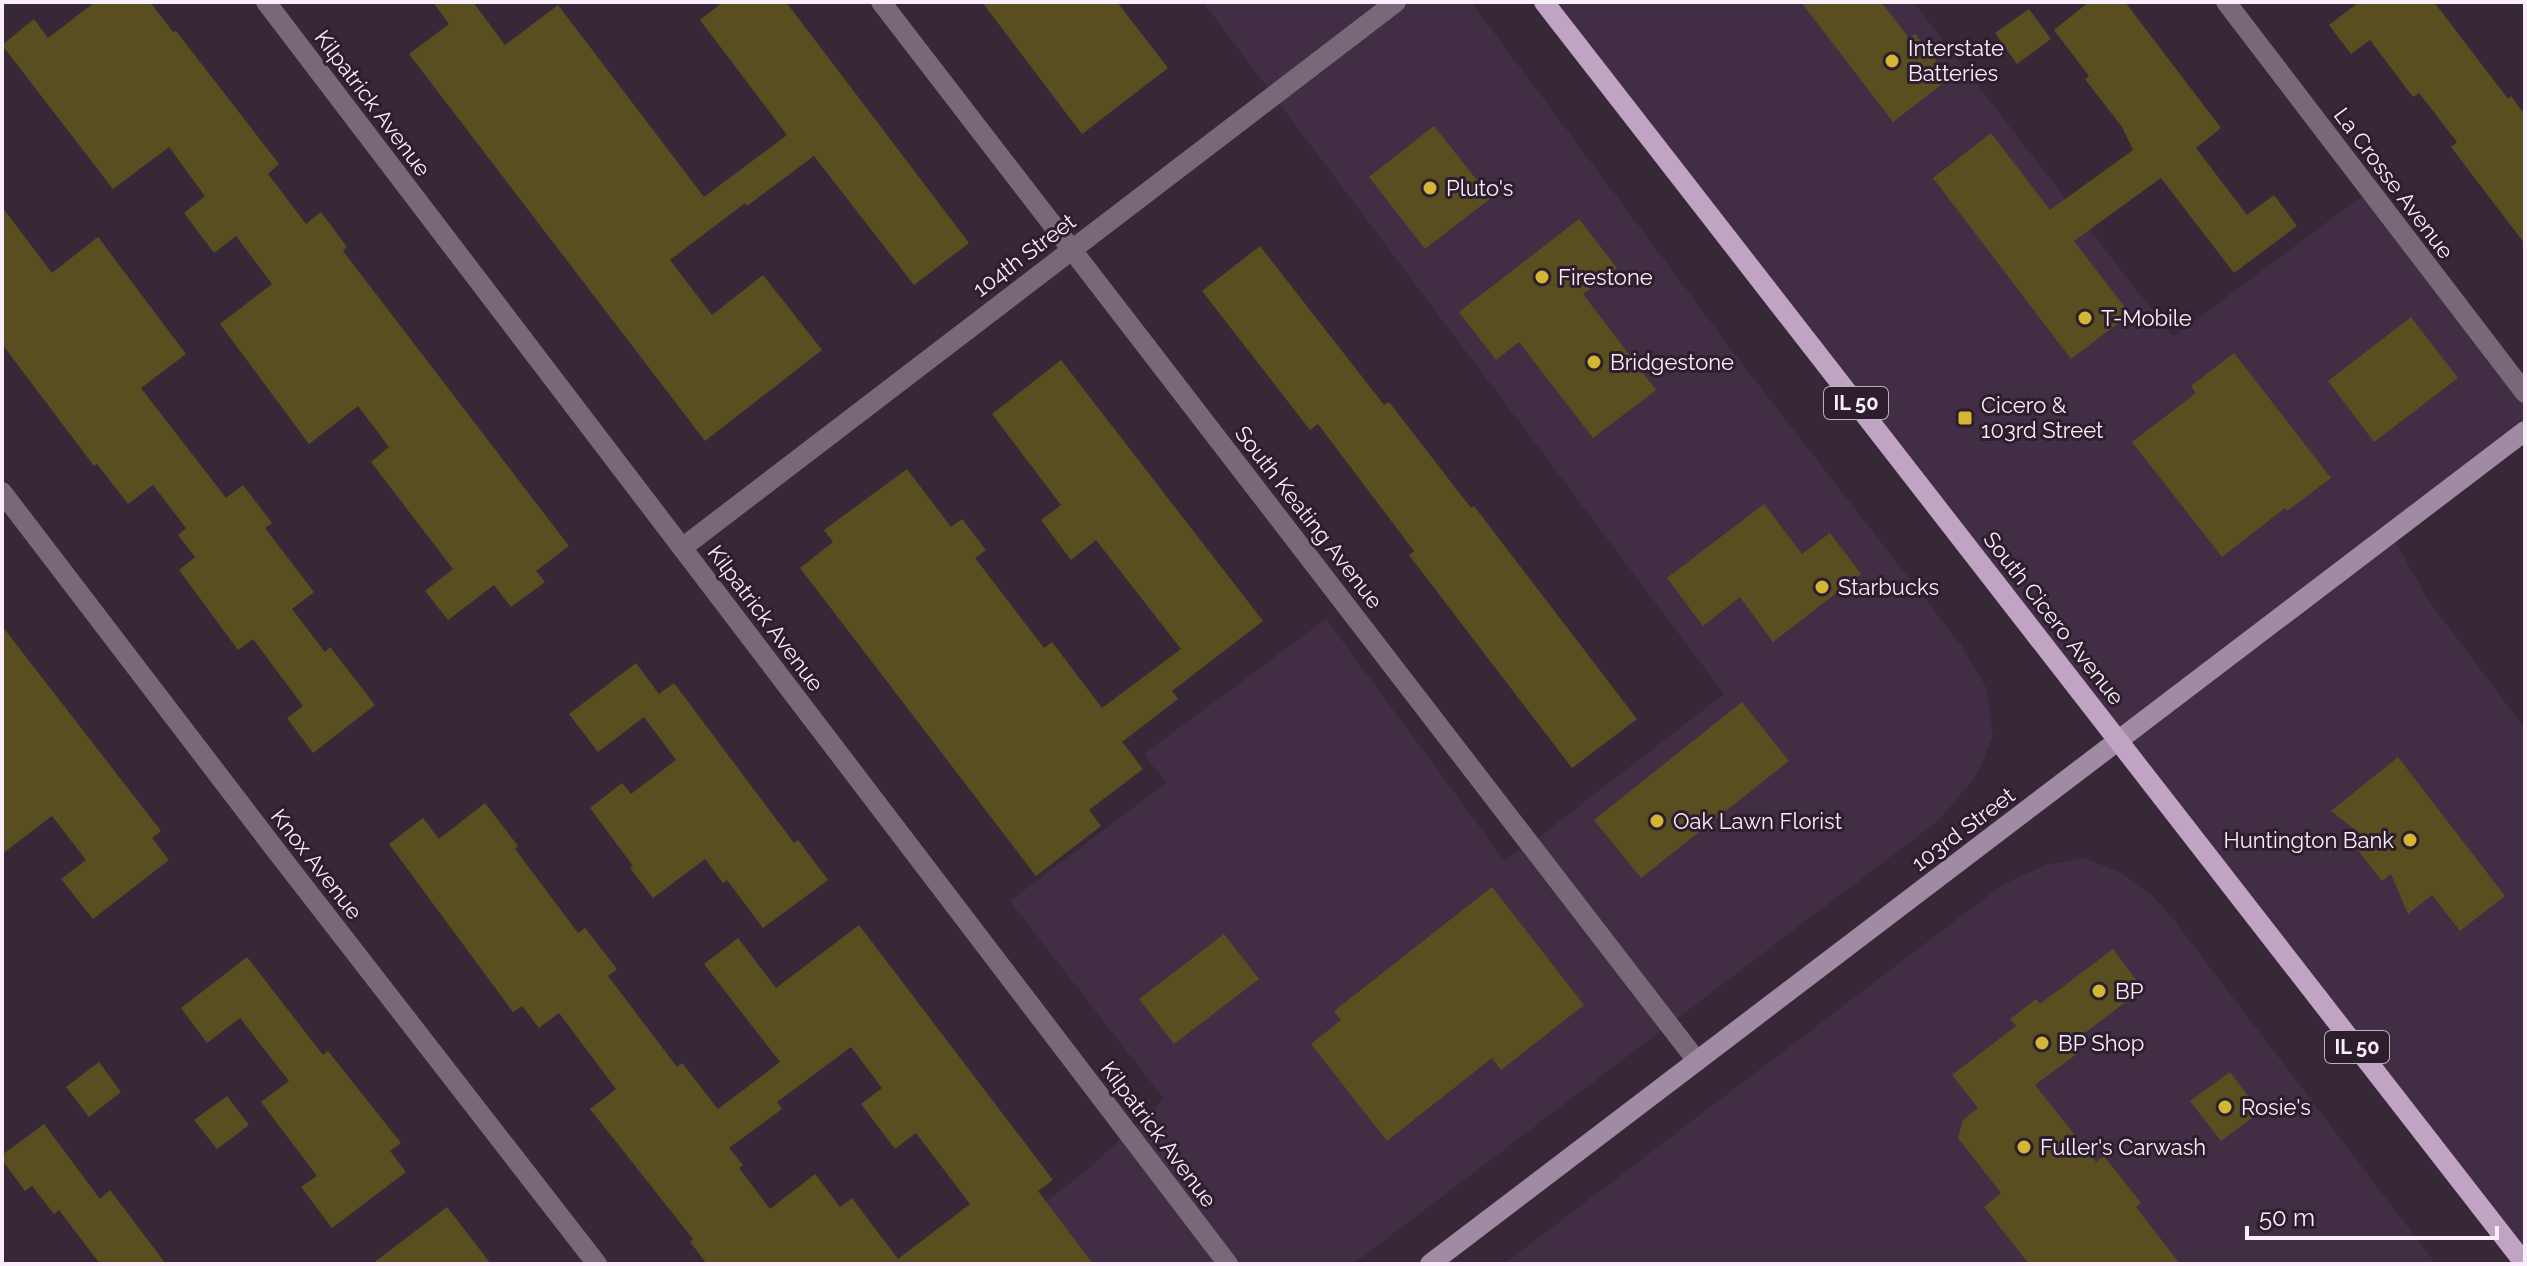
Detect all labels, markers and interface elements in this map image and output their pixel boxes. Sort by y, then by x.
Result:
street label: Kilpatrick Avenue [310,25,436,181]
place label: Interstate Batteries [1908,35,2004,86]
marker: Interstate Batteries [1883,52,1901,70]
street label: La Crosse Avenue [2329,102,2459,264]
place label: Pluto's [1446,175,1513,201]
marker: Pluto's [1421,179,1439,197]
street label: 104th Street [968,208,1081,302]
place label: Firestone [1558,264,1653,290]
marker: Firestone [1533,268,1551,286]
place label: T-Mobile [2101,305,2192,331]
marker: T-Mobile [2076,309,2094,327]
place label: Bridgestone [1610,349,1734,375]
marker: Bridgestone [1585,353,1603,371]
road number: IL 50 [1824,387,1888,419]
place label: Cicero & 103rd Street [1981,392,2104,443]
marker: Cicero & 103rd Street [1956,409,1974,427]
street label: South Keating Avenue [1230,421,1388,613]
street label: South Cicero Avenue [1978,526,2130,710]
street label: Kilpatrick Avenue [703,540,829,696]
place label: Starbucks [1838,574,1939,600]
marker: Starbucks [1813,578,1831,596]
street label: 103rd Street [1906,781,2020,876]
street label: Knox Avenue [266,804,368,924]
place label: Oak Lawn Florist [1673,808,1843,834]
marker: Oak Lawn Florist [1648,812,1666,830]
place label: Huntington Bank [2224,827,2394,853]
marker: Huntington Bank [2401,831,2419,849]
place label: BP [2115,978,2144,1004]
marker: BP [2090,982,2108,1000]
place label: BP Shop [2058,1030,2144,1056]
road number: IL 50 [2325,1031,2389,1063]
marker: BP Shop [2033,1034,2051,1052]
street label: Kilpatrick Avenue [1096,1056,1222,1212]
place label: Rosie's [2241,1094,2311,1120]
marker: Rosie's [2216,1098,2234,1116]
place label: Fuller's Carwash [2040,1134,2206,1160]
marker: Fuller's Carwash [2015,1138,2033,1156]
scale bar [2247,1190,2497,1240]
text: 50 m [2259,1203,2315,1232]

